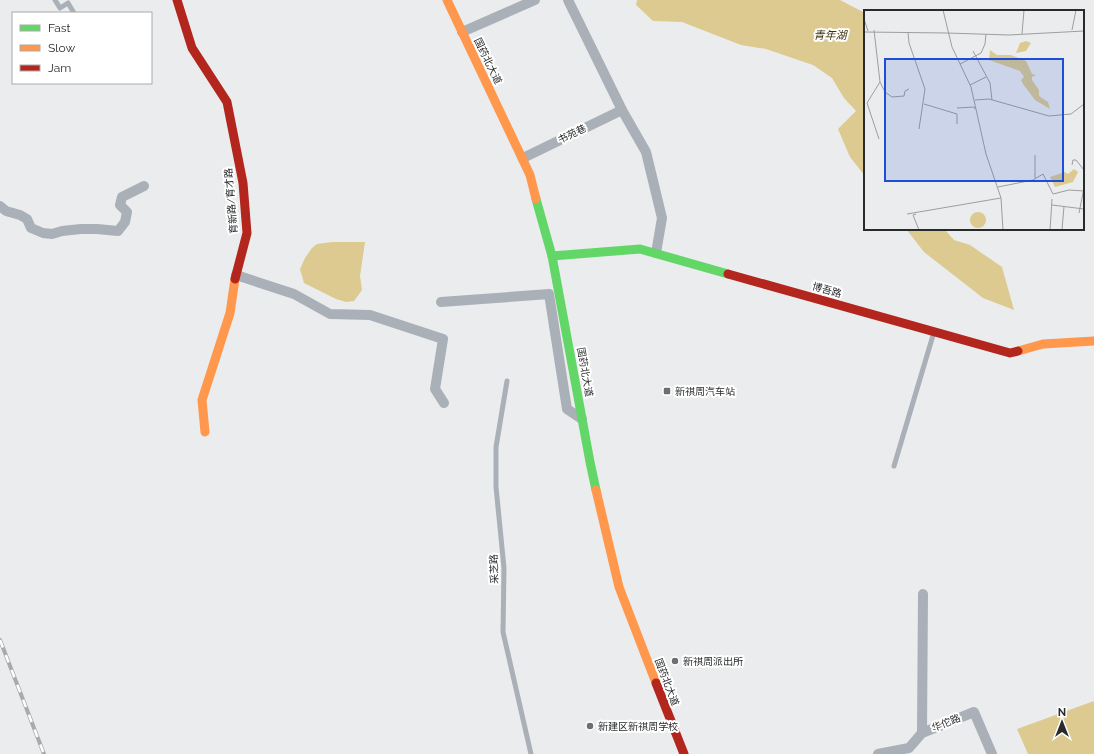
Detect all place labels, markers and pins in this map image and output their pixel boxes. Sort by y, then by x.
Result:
marker: 新祺周汽车站 [662,386,672,396]
place label: 新祺周汽车站 [675,386,735,397]
marker: 新祺周派出所 [670,656,680,666]
place label: 新祺周派出所 [683,656,743,667]
marker: 新建区新祺周学校 [585,721,595,731]
place label: 新建区新祺周学校 [598,721,678,732]

